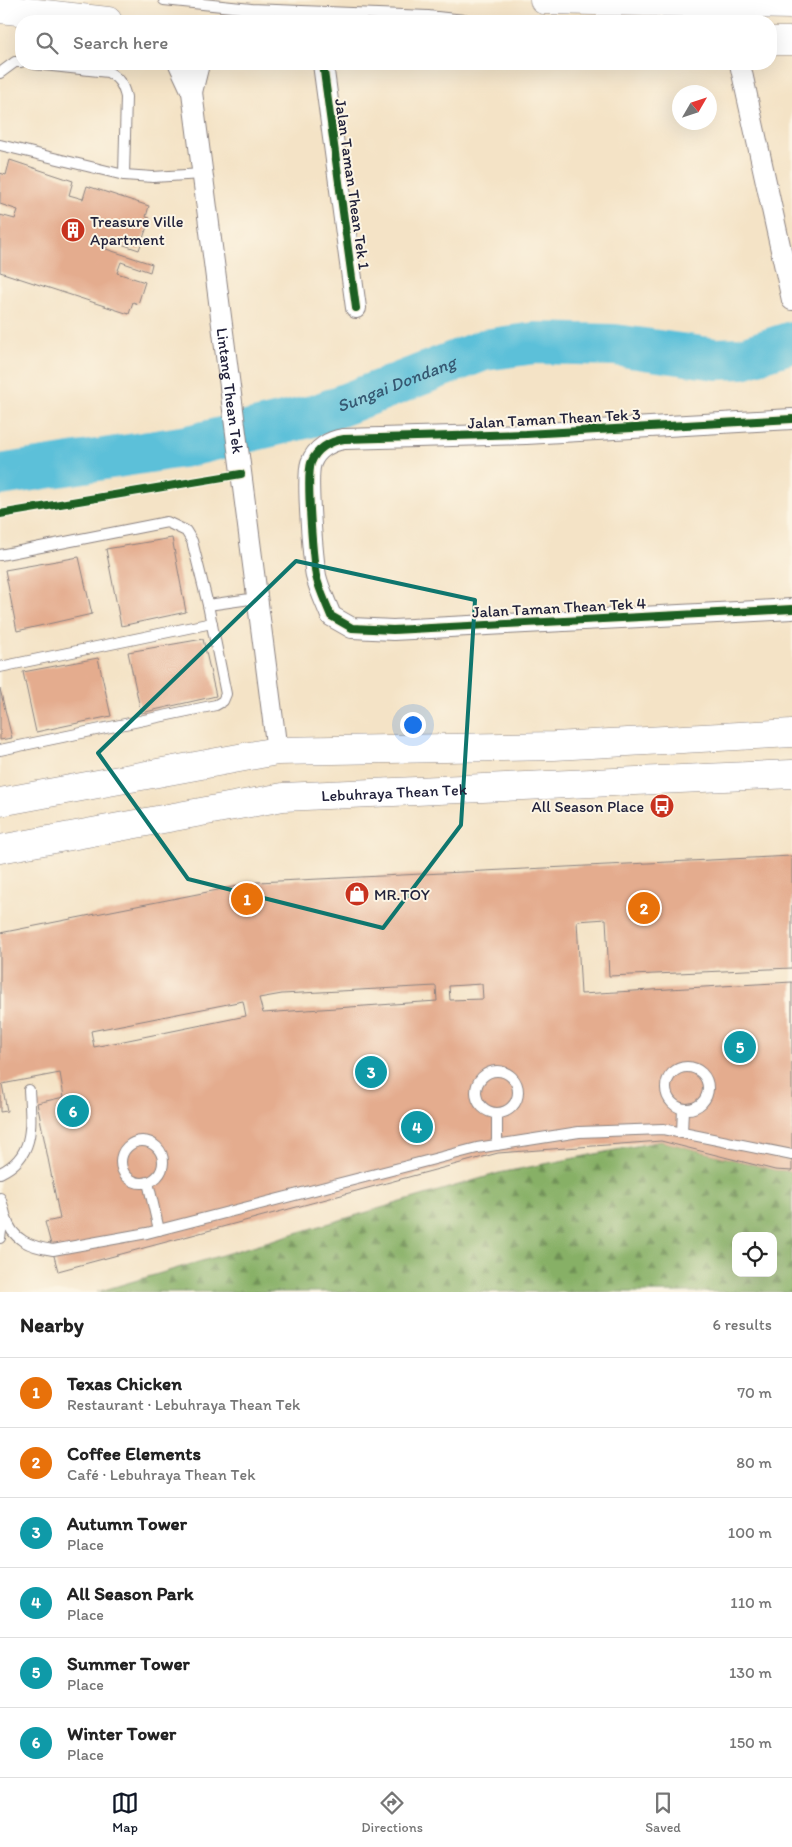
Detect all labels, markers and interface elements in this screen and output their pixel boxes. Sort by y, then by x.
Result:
search box [15,15,777,70]
icon: search [33,29,61,57]
text: Search here [73,31,168,54]
north arrow [672,85,717,130]
street label: Jalan Taman Thean Tek 1 [331,98,374,271]
place label: Treasure Ville Apartment [90,212,184,249]
building icon: Treasure Ville Apartment [60,217,86,243]
street label: Lintang Thean Tek [212,327,248,456]
water label: Sungai Dondang [334,350,462,417]
street label: Jalan Taman Thean Tek 3 [467,404,641,433]
street label: Jalan Taman Thean Tek 4 [471,593,647,622]
your location [400,712,426,738]
street label: Lebuhraya Thean Tek [321,780,468,805]
bus stop icon: All Season Place [649,793,675,819]
place label: All Season Place [532,797,644,816]
pin: 1 [231,880,263,918]
shop icon: MR.TOY [344,881,370,907]
place label: MR.TOY [374,885,430,904]
pin: 2 [628,889,660,927]
pin: 5 [724,1028,756,1066]
pin: 3 [355,1053,387,1091]
pin: 6 [57,1092,89,1130]
pin: 4 [401,1108,433,1146]
map controls [732,1232,777,1277]
button: locate [732,1232,777,1277]
text: Nearby [20,1312,84,1337]
text: 6 results [712,1315,772,1334]
text: Texas Chicken [67,1372,182,1395]
text: 1 [32,1383,40,1402]
text: 70 m [737,1383,772,1402]
text: Restaurant · Lebuhraya Thean Tek [67,1395,300,1414]
text: Coffee Elements [67,1442,201,1465]
text: 2 [32,1453,40,1472]
text: 80 m [736,1453,772,1472]
text: Café · Lebuhraya Thean Tek [67,1465,255,1484]
text: Autumn Tower [67,1512,187,1535]
text: 3 [32,1523,40,1542]
text: 100 m [728,1523,772,1542]
text: Place [67,1535,104,1554]
text: All Season Park [67,1582,194,1605]
text: 4 [31,1593,41,1612]
text: 110 m [730,1593,772,1612]
text: Place [67,1605,104,1624]
text: Summer Tower [67,1652,190,1675]
text: 5 [32,1663,40,1682]
text: 130 m [729,1663,772,1682]
text: Place [67,1675,104,1694]
text: Winter Tower [67,1722,176,1745]
text: 6 [32,1733,40,1752]
text: 150 m [729,1733,772,1752]
text: Place [67,1745,104,1764]
tab: Map [111,1789,139,1836]
tab: Directions [361,1789,423,1836]
tab: Saved [645,1789,681,1836]

